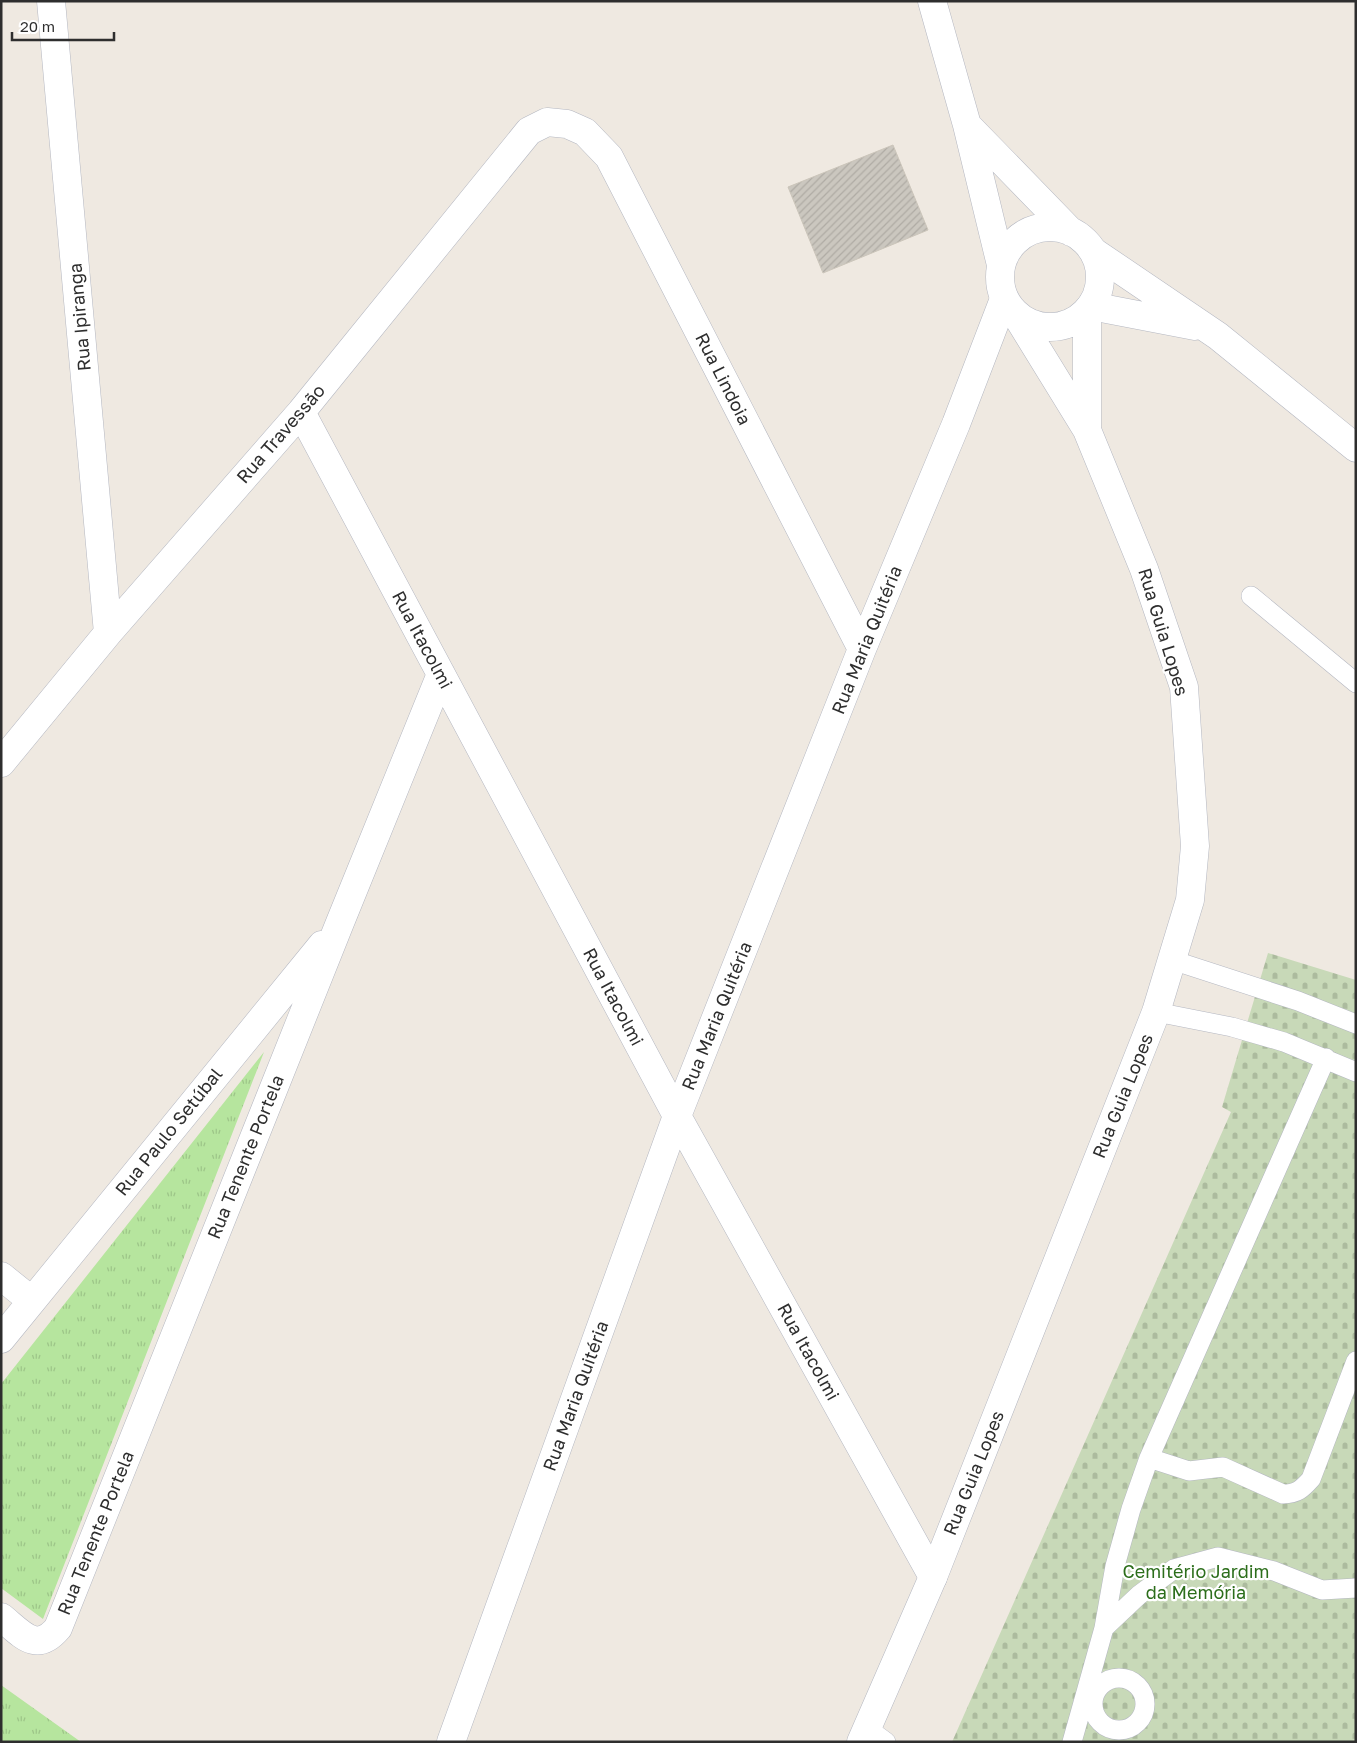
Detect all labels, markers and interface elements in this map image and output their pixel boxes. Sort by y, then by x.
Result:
scale bar [12,10,115,42]
text: 20 m [20,17,55,35]
street label: Rua Ipiranga [63,262,95,372]
street label: Rua Lindoia [691,329,756,428]
street label: Rua Travessão [231,379,329,487]
street label: Rua Maria Quitéria [826,562,906,717]
street label: Rua Guia Lopes [1134,565,1194,698]
street label: Rua Itacolmi [388,587,458,692]
street label: Rua Maria Quitéria [676,938,756,1093]
street label: Rua Itacolmi [579,944,649,1049]
street label: Rua Guia Lopes [1087,1030,1157,1161]
street label: Rua Paulo Setúbal [110,1063,227,1200]
street label: Rua Tenente Portela [202,1071,288,1242]
street label: Rua Itacolmi [773,1299,845,1404]
street label: Rua Maria Quitéria [538,1318,612,1474]
street label: Rua Guia Lopes [938,1407,1008,1538]
street label: Rua Tenente Portela [52,1447,138,1618]
park label: Cemitério Jardim da Memória [1122,1560,1270,1603]

